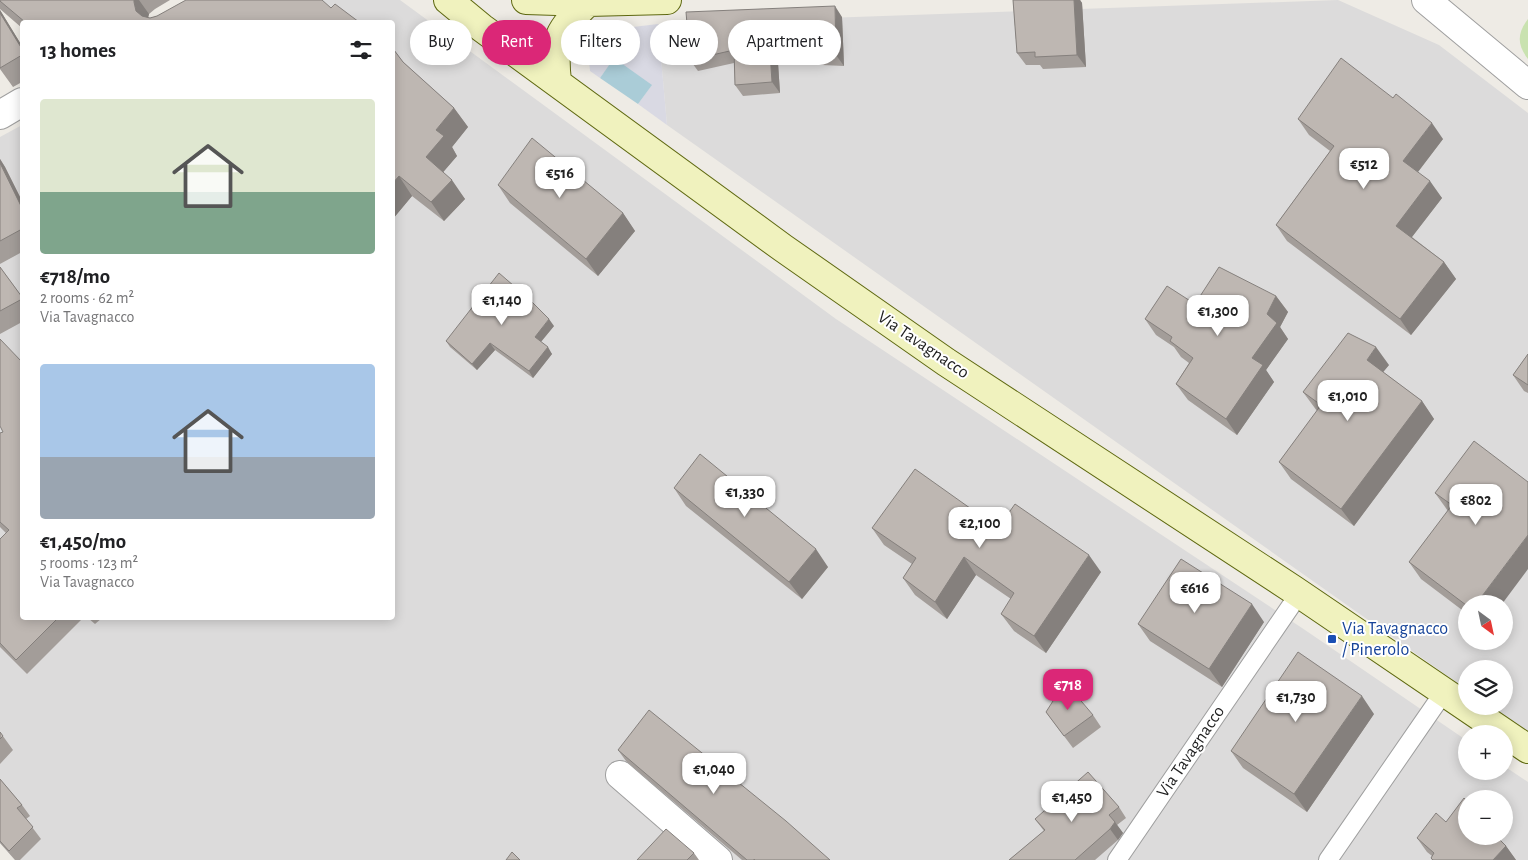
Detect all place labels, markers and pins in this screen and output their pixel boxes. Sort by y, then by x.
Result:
pin: €512 [1334,148,1394,190]
pin: €516 [530,156,590,199]
pin: €1,140 [461,284,543,326]
pin: €1,300 [1177,294,1259,337]
pin: €1,010 [1307,380,1389,422]
pin: €1,330 [704,476,786,518]
pin: €802 [1446,484,1506,526]
pin: €2,100 [939,506,1021,549]
pin: €616 [1165,572,1225,614]
place label: Via Tavagnacco / Pinerolo [1342,620,1448,659]
marker: Via Tavagnacco / Pinerolo [1326,633,1338,645]
pin: €718 [1038,668,1098,711]
pin: €1,730 [1255,680,1337,723]
pin: €1,040 [673,752,755,795]
pin: €1,450 [1031,780,1113,823]

